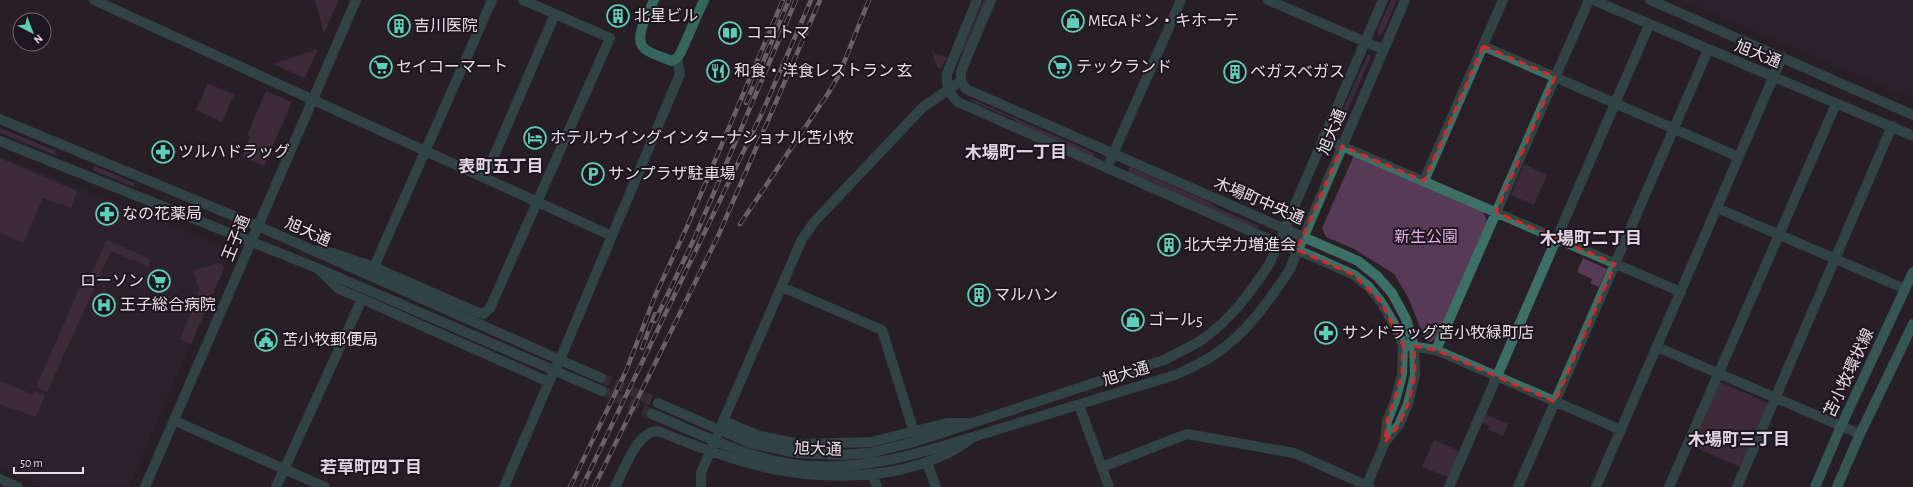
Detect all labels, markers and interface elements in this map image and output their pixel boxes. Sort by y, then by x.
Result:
building icon: 北星ビル [605,3,631,29]
place label: 北星ビル [634,7,698,24]
shop icon: MEGAドン・キホーテ [1060,8,1086,34]
north arrow [12,12,52,52]
building icon: 吉川医院 [386,13,412,39]
place label: MEGAドン・キホーテ [1088,13,1239,29]
place label: 吉川医院 [414,17,478,34]
library icon: ココトマ [717,20,743,46]
place label: ココトマ [746,25,810,41]
text: N [32,32,45,46]
street label: 旭大通 [1733,37,1784,70]
supermarket icon: セイコーマート [368,54,394,80]
supermarket icon: テックランド [1047,54,1073,80]
restaurant icon: 和食・洋食レストラン 玄 [705,58,731,84]
place label: セイコーマート [396,59,508,75]
place label: テックランド [1076,59,1172,75]
building icon: ベガスベガス [1222,59,1248,85]
place label: 和食・洋食レストラン 玄 [734,62,913,79]
place label: ベガスベガス [1250,63,1345,80]
street label: 旭大通 [1314,106,1349,157]
hotel icon: ホテルウイングインターナショナル苫小牧 [522,125,548,151]
place label: ホテルウイングインターナショナル苫小牧 [550,129,854,146]
pharmacy icon: ツルハドラッグ [150,139,176,165]
place label: ツルハドラッグ [178,143,290,160]
district label: 木場町一丁目 [965,144,1067,161]
district label: 表町五丁目 [458,158,544,175]
parking icon: サンプラザ駐車場 [580,161,606,187]
place label: サンプラザ駐車場 [608,165,736,182]
street label: 木場町中央通 [1212,174,1307,227]
pharmacy icon: なの花薬局 [94,201,120,227]
place label: なの花薬局 [122,206,202,222]
street label: 王子通 [219,212,252,263]
street label: 旭大通 [283,214,334,249]
park label: 新生公園 [1394,228,1458,245]
district label: 木場町二丁目 [1540,230,1642,247]
building icon: 北大学力増進会 [1156,232,1182,258]
place label: 北大学力増進会 [1184,236,1296,253]
supermarket icon: ローソン [146,268,172,294]
place label: ローソン [80,273,144,289]
building icon: マルハン [966,282,992,308]
place label: マルハン [994,287,1058,303]
hospital icon: 王子総合病院 [91,292,117,318]
place label: 王子総合病院 [120,296,216,313]
shop icon: ゴール5 [1120,307,1146,333]
place label: ゴール5 [1148,311,1203,328]
pharmacy icon: サンドラッグ苫小牧緑町店 [1313,320,1339,346]
place label: サンドラッグ苫小牧緑町店 [1342,324,1534,341]
street label: 苫小牧環状線 [1821,326,1877,420]
public building icon: 苫小牧郵便局 [253,327,279,353]
place label: 苫小牧郵便局 [282,331,378,348]
street label: 旭大通 [1100,358,1151,389]
district label: 木場町三丁目 [1688,431,1790,448]
street label: 旭大通 [794,439,842,458]
scale bar [14,449,83,475]
text: 50 m [20,457,43,469]
district label: 若草町四丁目 [320,459,422,476]

